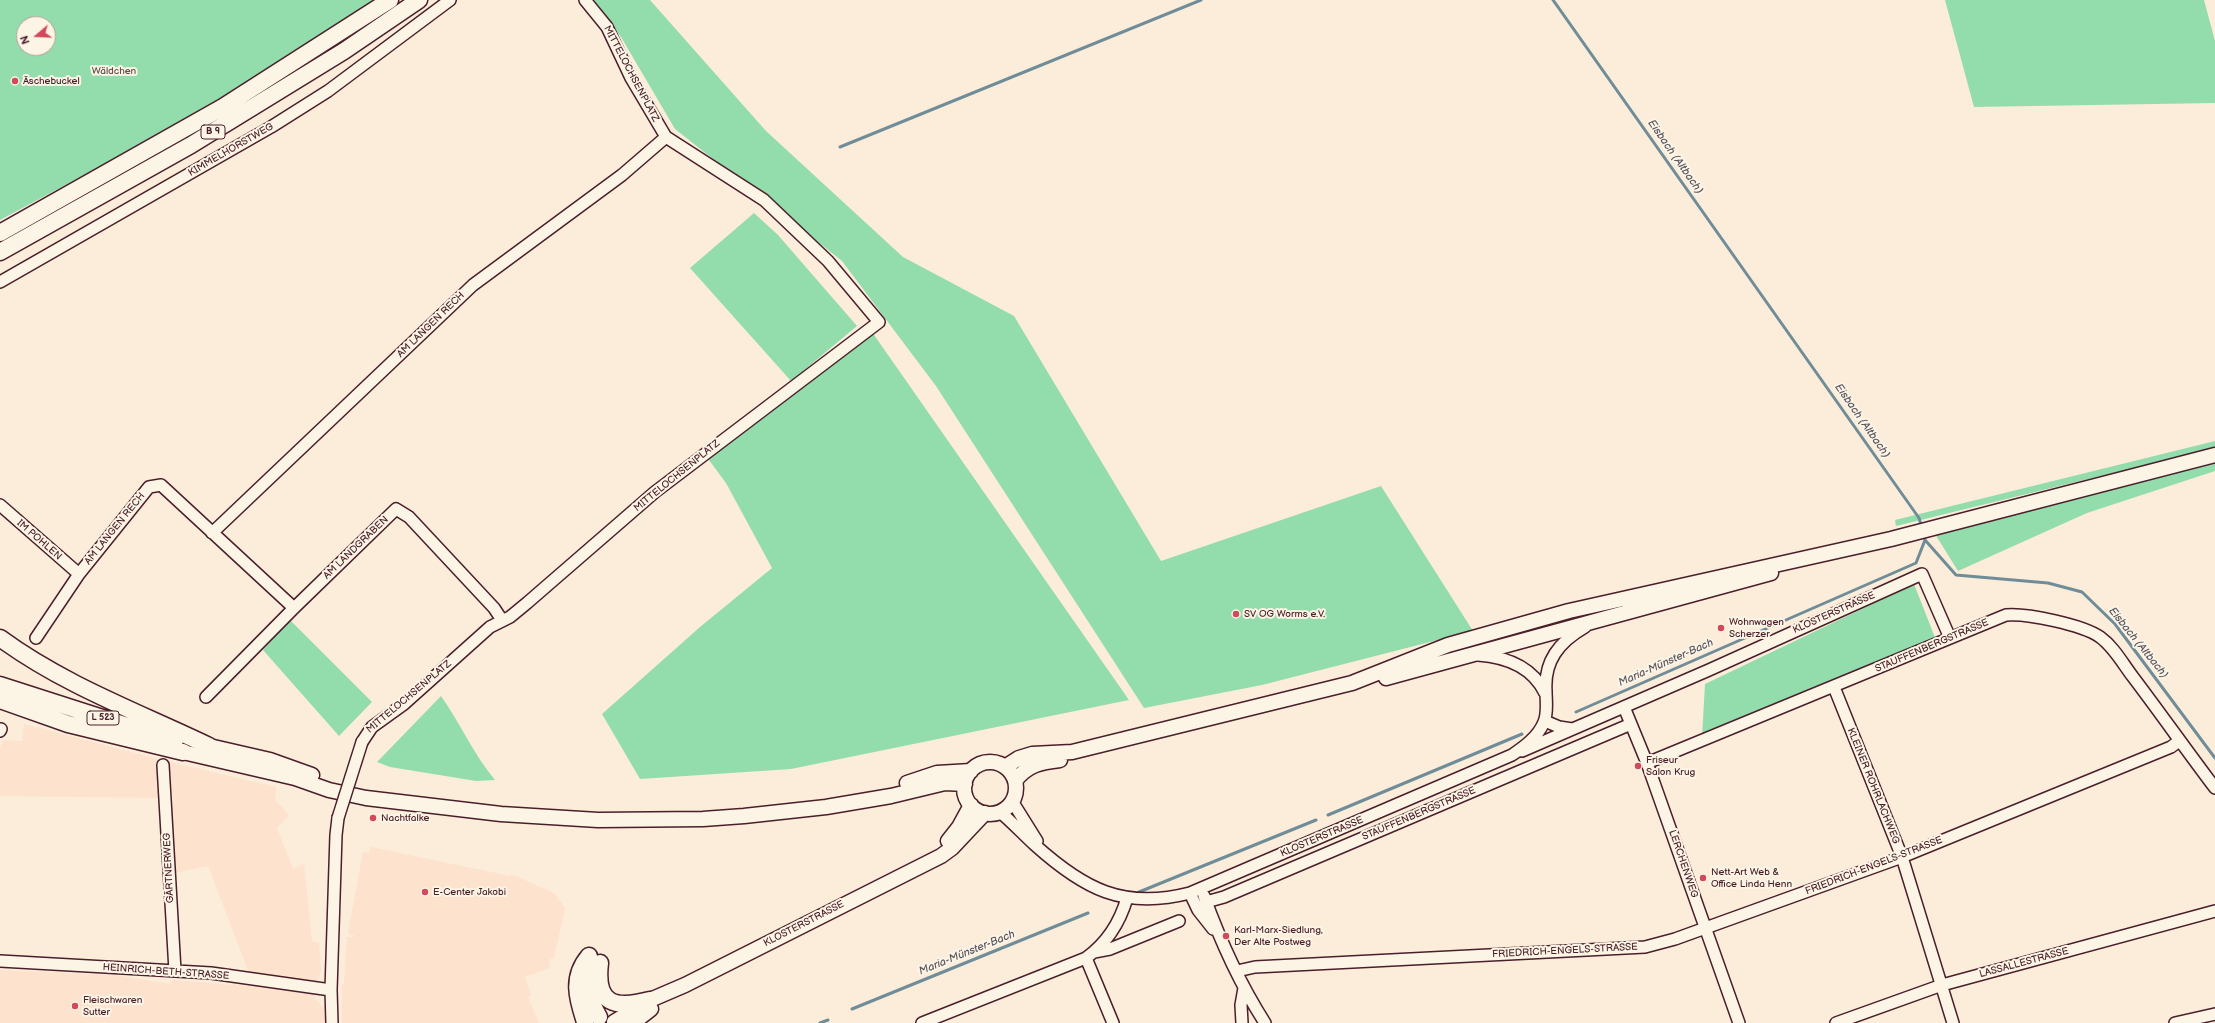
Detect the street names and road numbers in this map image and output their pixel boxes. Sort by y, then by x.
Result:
street label: MITTELOCHSENPLATZ [601,24,661,124]
street label: KIMMELHORSTWEG [186,121,276,179]
road number: B 9 [201,125,225,139]
street label: AM LANGEN RECH [395,290,467,360]
street label: MITTELOCHSENPLATZ [632,438,722,514]
street label: AM LANGEN RECH [82,491,148,567]
street label: AM LANDGRABEN [321,514,391,582]
street label: IM POHLEN [14,517,64,563]
street label: KLOSTERSTRASSE [1791,589,1877,637]
street label: STAUFFENBERGSTRASSE [1874,617,1990,675]
street label: MITTELOCHSENPLATZ [364,658,454,736]
road number: L 523 [87,711,119,725]
street label: KLEINER ROHRLACHWEG [1844,726,1902,846]
street label: STAUFFENBERGSTRASSE [1361,785,1477,843]
street label: KLOSTERSTRASSE [1279,814,1365,860]
street label: LERCHENWEG [1666,828,1700,900]
street label: GÄRTNERWEG [161,833,177,903]
street label: FRIEDRICH-ENGELS-STRASSE [1804,834,1944,898]
street label: KLOSTERSTRASSE [762,898,846,950]
street label: FRIEDRICH-ENGELS-STRASSE [1492,941,1638,961]
street label: LASSALLESTRASSE [1978,945,2070,981]
street label: HEINRICH-BETH-STRASSE [102,962,230,982]

